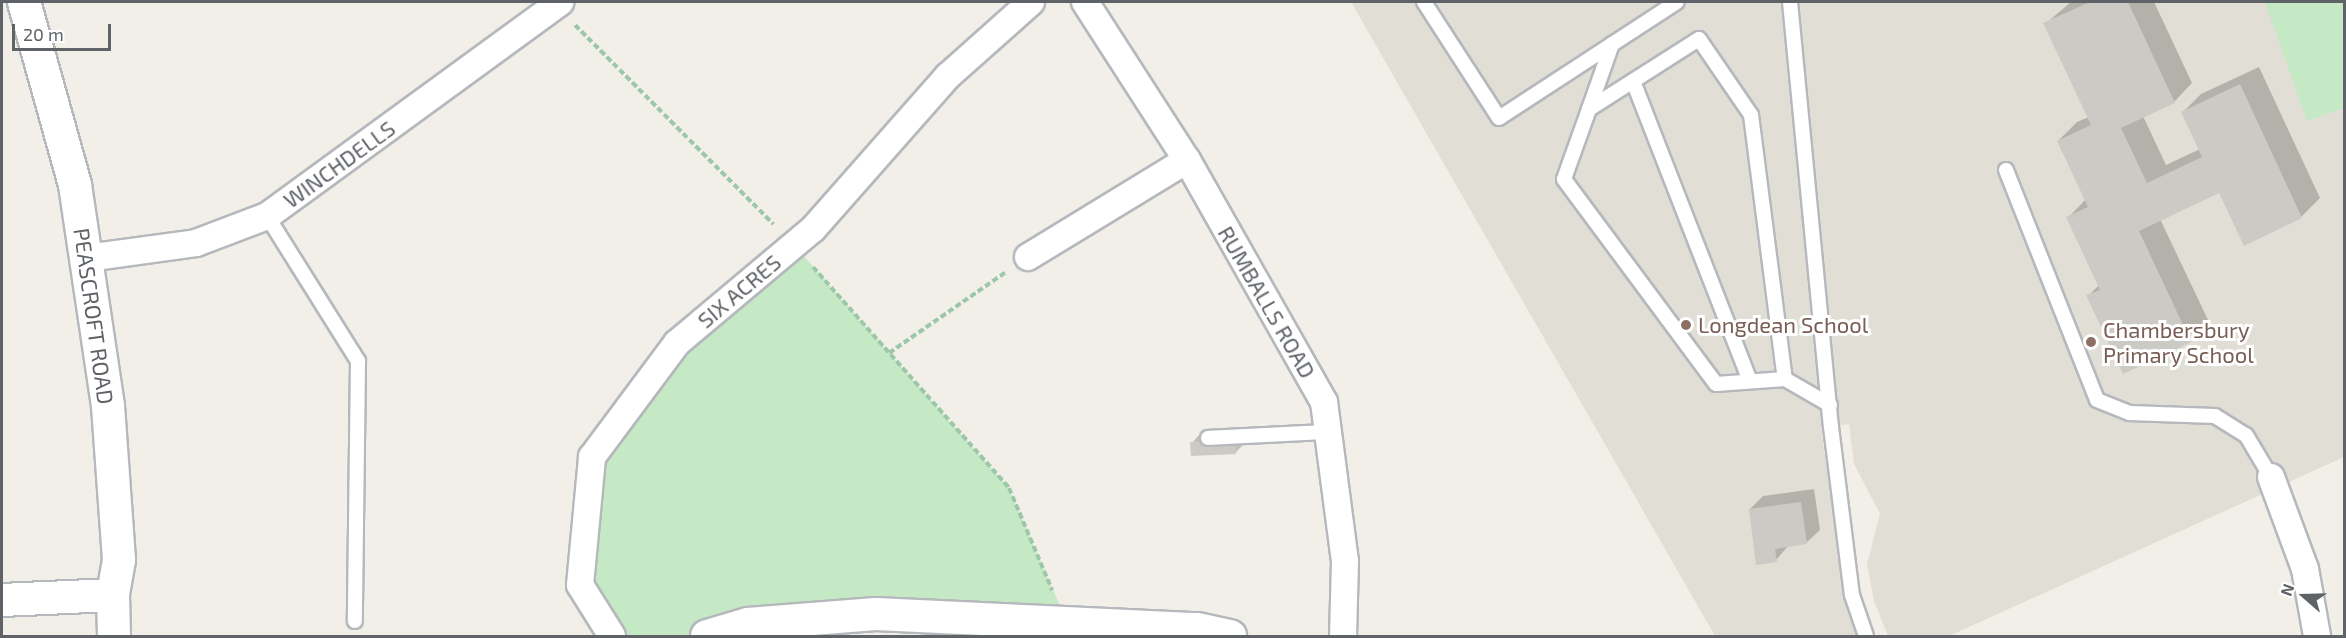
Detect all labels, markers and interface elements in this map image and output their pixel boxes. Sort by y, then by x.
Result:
scale bar [15,12,114,50]
text: 20 m [23,23,64,45]
street label: WINCHDELLS [278,115,400,213]
street label: RUMBALLS ROAD [1213,221,1321,383]
street label: PEASCROFT ROAD [69,226,119,406]
street label: SIX ACRES [692,248,786,334]
place label: Longdean School [1698,312,1868,338]
place label: Chambersbury Primary School [2103,316,2254,368]
marker: Longdean School [1679,318,1693,332]
marker: Chambersbury Primary School [2084,335,2098,349]
north arrow [2274,566,2334,626]
text: N [2276,581,2298,598]

